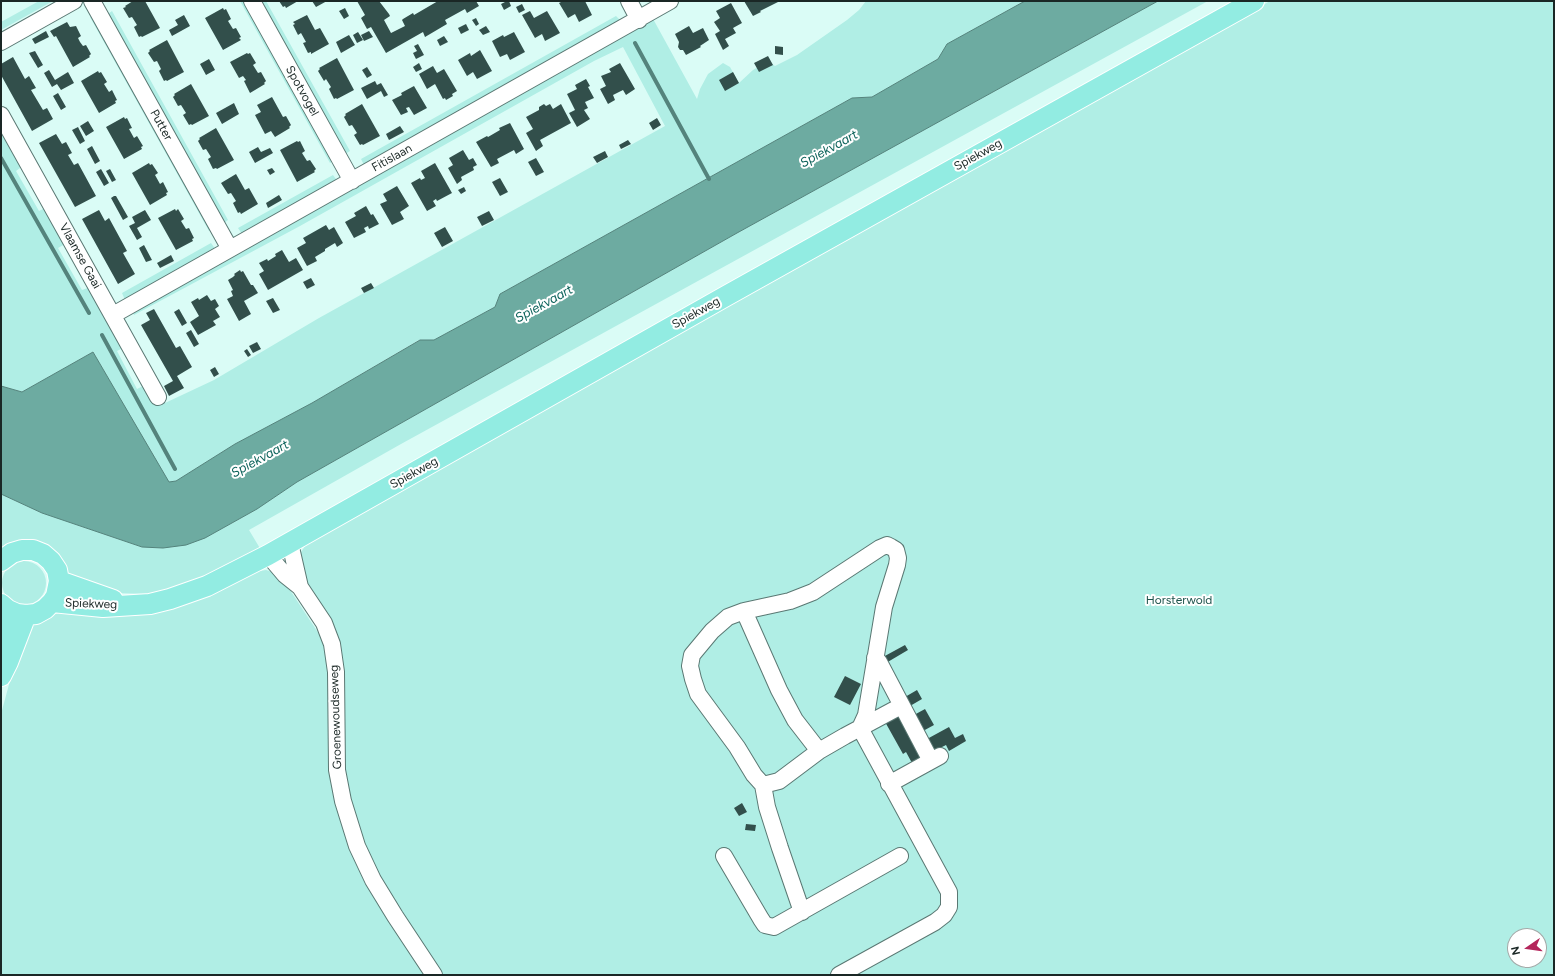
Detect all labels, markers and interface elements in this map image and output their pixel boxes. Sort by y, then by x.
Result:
street label: Spotvogel [282,63,322,119]
street label: Putter [147,107,175,143]
water label: Spiekvaart [797,127,861,171]
street label: Spiekweg [952,136,1004,174]
street label: Fitislaan [369,141,415,175]
street label: Vlaamse Gaai [56,221,104,291]
water label: Spiekvaart [512,282,576,326]
street label: Spiekweg [670,294,722,332]
water label: Spiekvaart [228,437,292,481]
street label: Spiekweg [388,454,440,492]
park label: Horsterwold [1146,593,1212,607]
street label: Spiekweg [65,596,117,612]
street label: Groenewoudseweg [327,664,345,770]
north arrow [1507,928,1547,968]
text: N [1509,945,1523,956]

